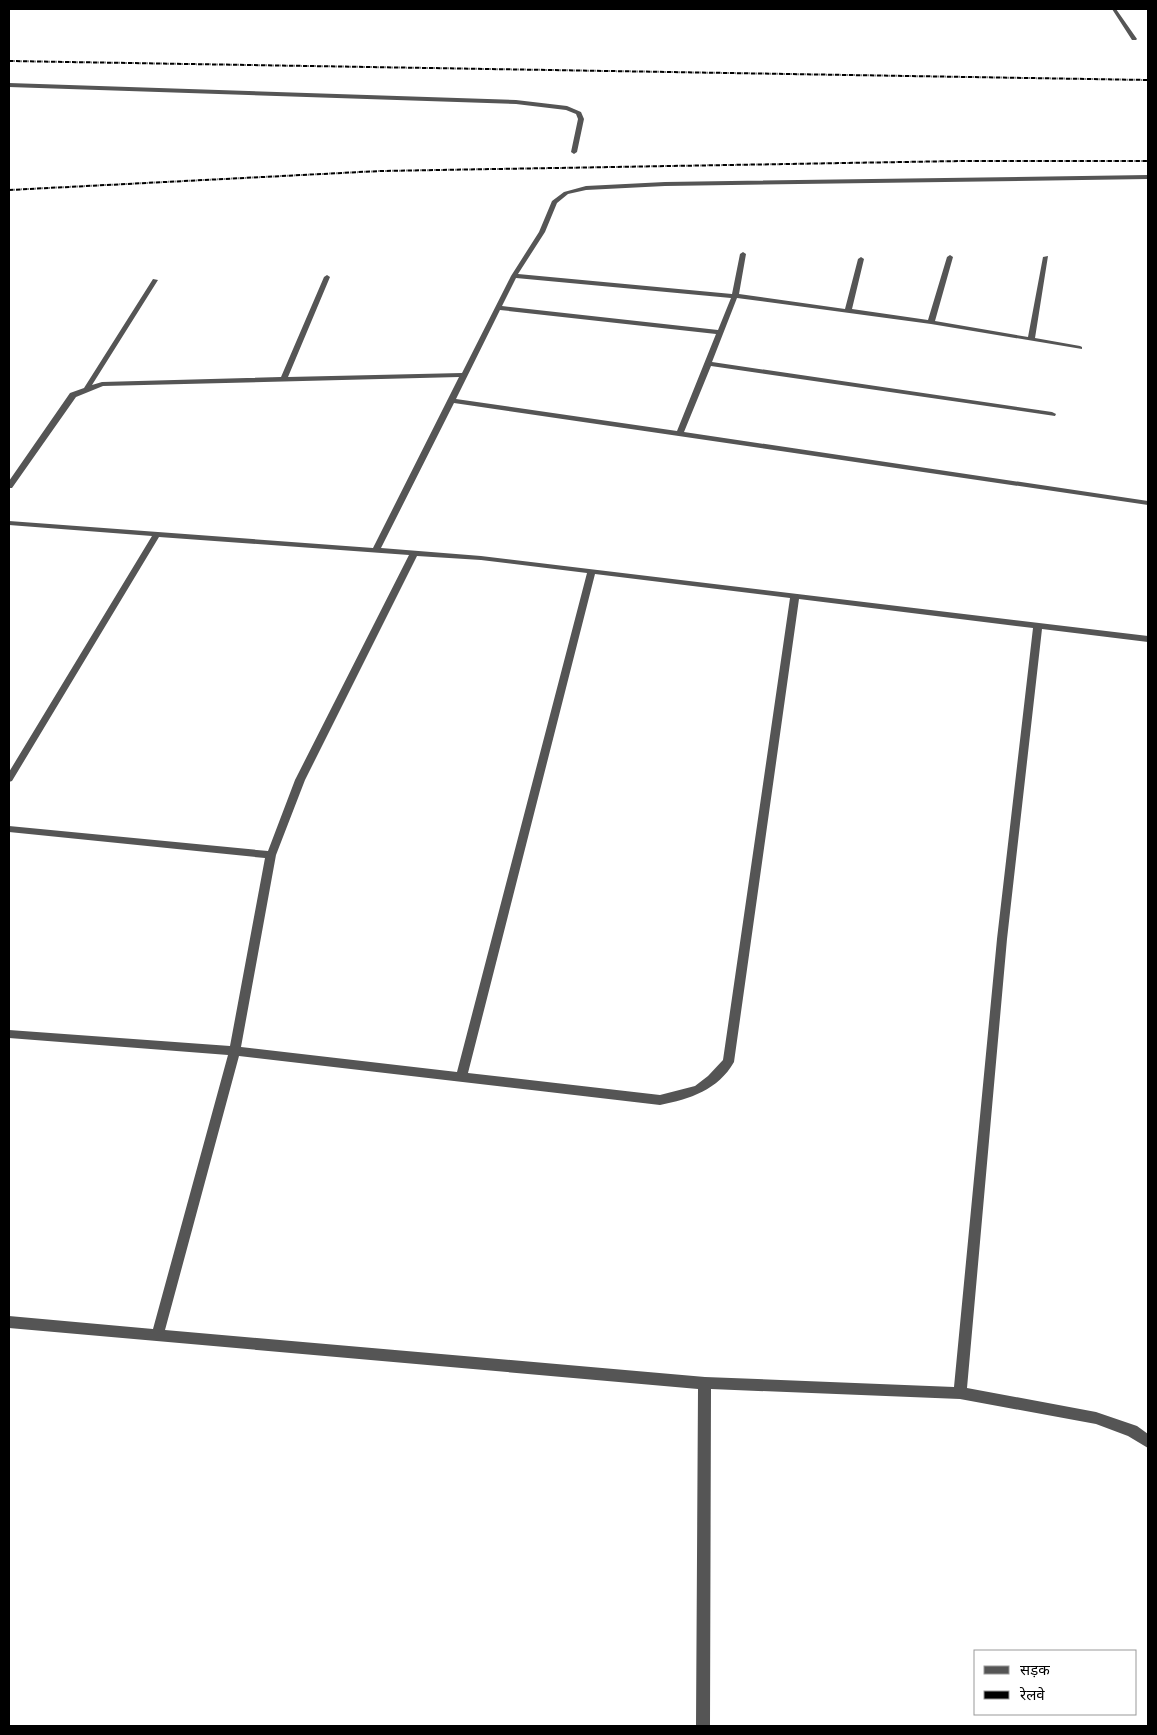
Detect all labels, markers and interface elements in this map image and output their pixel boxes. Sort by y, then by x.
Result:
legend [974,1650,1137,1715]
text: सड़क [1020,1661,1050,1679]
text: रेलवे [1019,1686,1045,1704]

